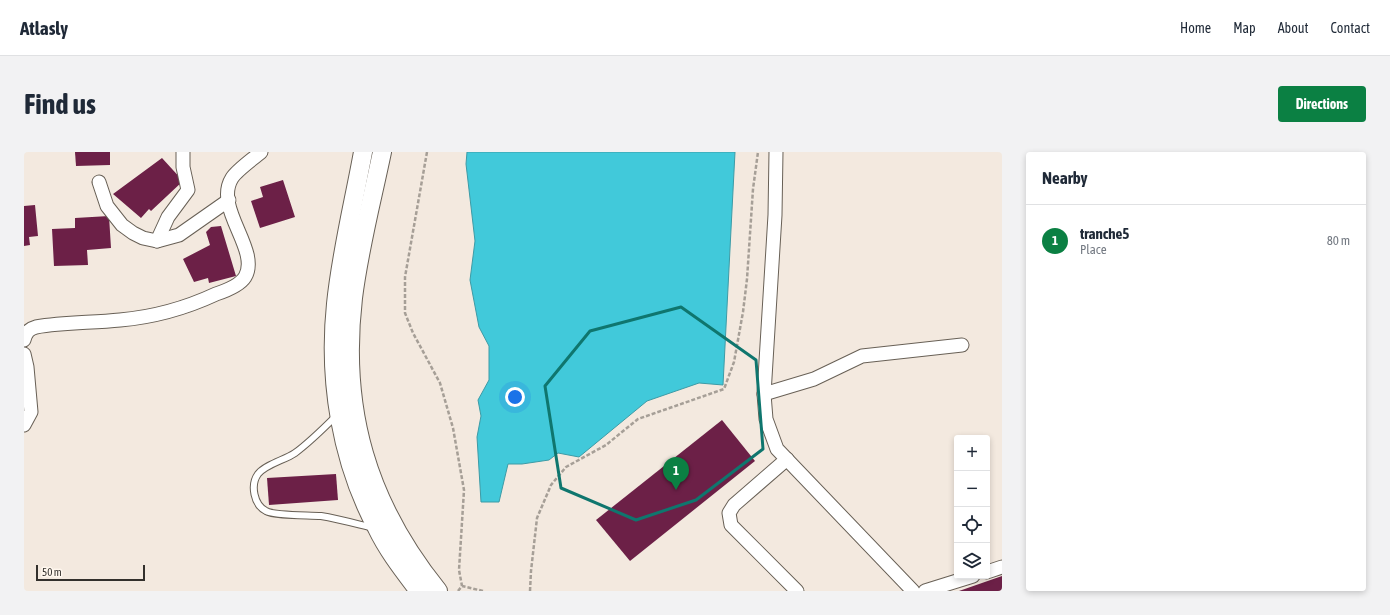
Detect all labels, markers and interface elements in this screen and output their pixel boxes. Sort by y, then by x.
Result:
text: Atlasly [20,17,68,39]
text: Home [1180,20,1211,36]
text: Map [1233,20,1256,36]
text: About [1278,20,1309,36]
text: Contact [1331,20,1370,36]
button: Directions [1278,86,1366,122]
text: Find us [24,88,96,120]
text: Nearby [1042,168,1088,188]
text: tranche5 [1080,225,1129,242]
text: 1 [1052,233,1058,248]
text: 80 m [1327,233,1350,248]
text: Place [1080,242,1107,257]
your location [505,387,525,407]
map controls [954,435,990,579]
button: + [954,435,990,471]
pin: 1 [663,457,689,490]
button: − [954,471,990,507]
button: locate [954,507,990,543]
button: layers [954,543,990,579]
scale bar [36,563,145,582]
text: 50 m [42,566,62,578]

